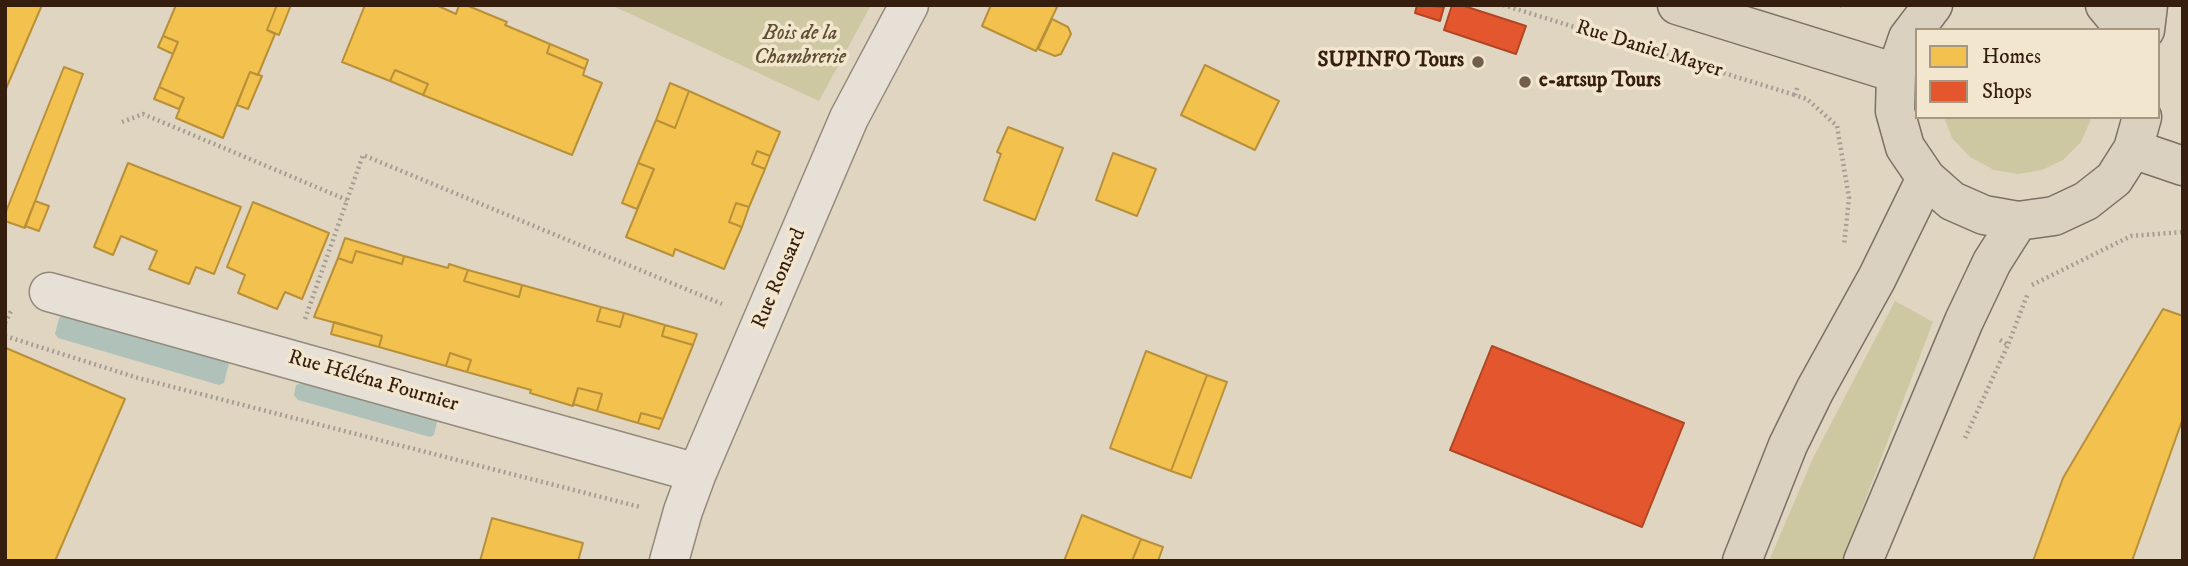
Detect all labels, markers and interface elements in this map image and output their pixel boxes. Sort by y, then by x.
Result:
street label: Rue Daniel Mayer [1573,16,1725,84]
park label: Bois de la Chambrerie [754,22,846,72]
legend [1915,28,2160,119]
text: Homes [1982,44,2041,70]
place label: SUPINFO Tours [1318,49,1464,75]
marker: SUPINFO Tours [1470,54,1486,70]
place label: e-artsup Tours [1539,69,1661,95]
marker: e-artsup Tours [1517,74,1533,90]
text: Shops [1982,79,2032,105]
street label: Rue Ronsard [748,225,812,333]
street label: Rue Héléna Fournier [285,346,461,418]

